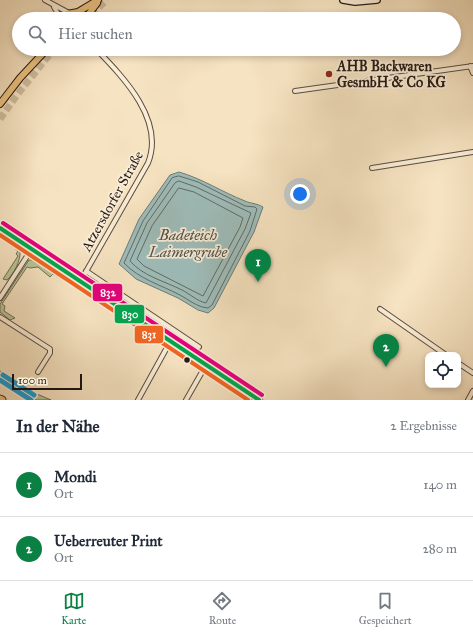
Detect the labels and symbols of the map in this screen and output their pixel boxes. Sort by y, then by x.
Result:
place label: AHB Backwaren GesmbH & Co KG [336,58,447,91]
marker: AHB Backwaren GesmbH & Co KG [324,69,334,79]
street label: Atzersdorfer Straße [77,148,147,255]
your location [290,184,310,204]
water label: Badeteich Laimergrube [148,226,228,261]
pin: 1 [245,249,271,282]
line badge: 832 [92,283,123,302]
text: 832 [100,286,116,300]
line badge: 830 [114,304,145,324]
text: 830 [122,308,139,322]
line badge: 831 [134,325,164,344]
text: 831 [142,328,157,342]
pin: 2 [373,334,399,367]
unlabelled marker [182,355,192,365]
scale bar [12,372,82,391]

